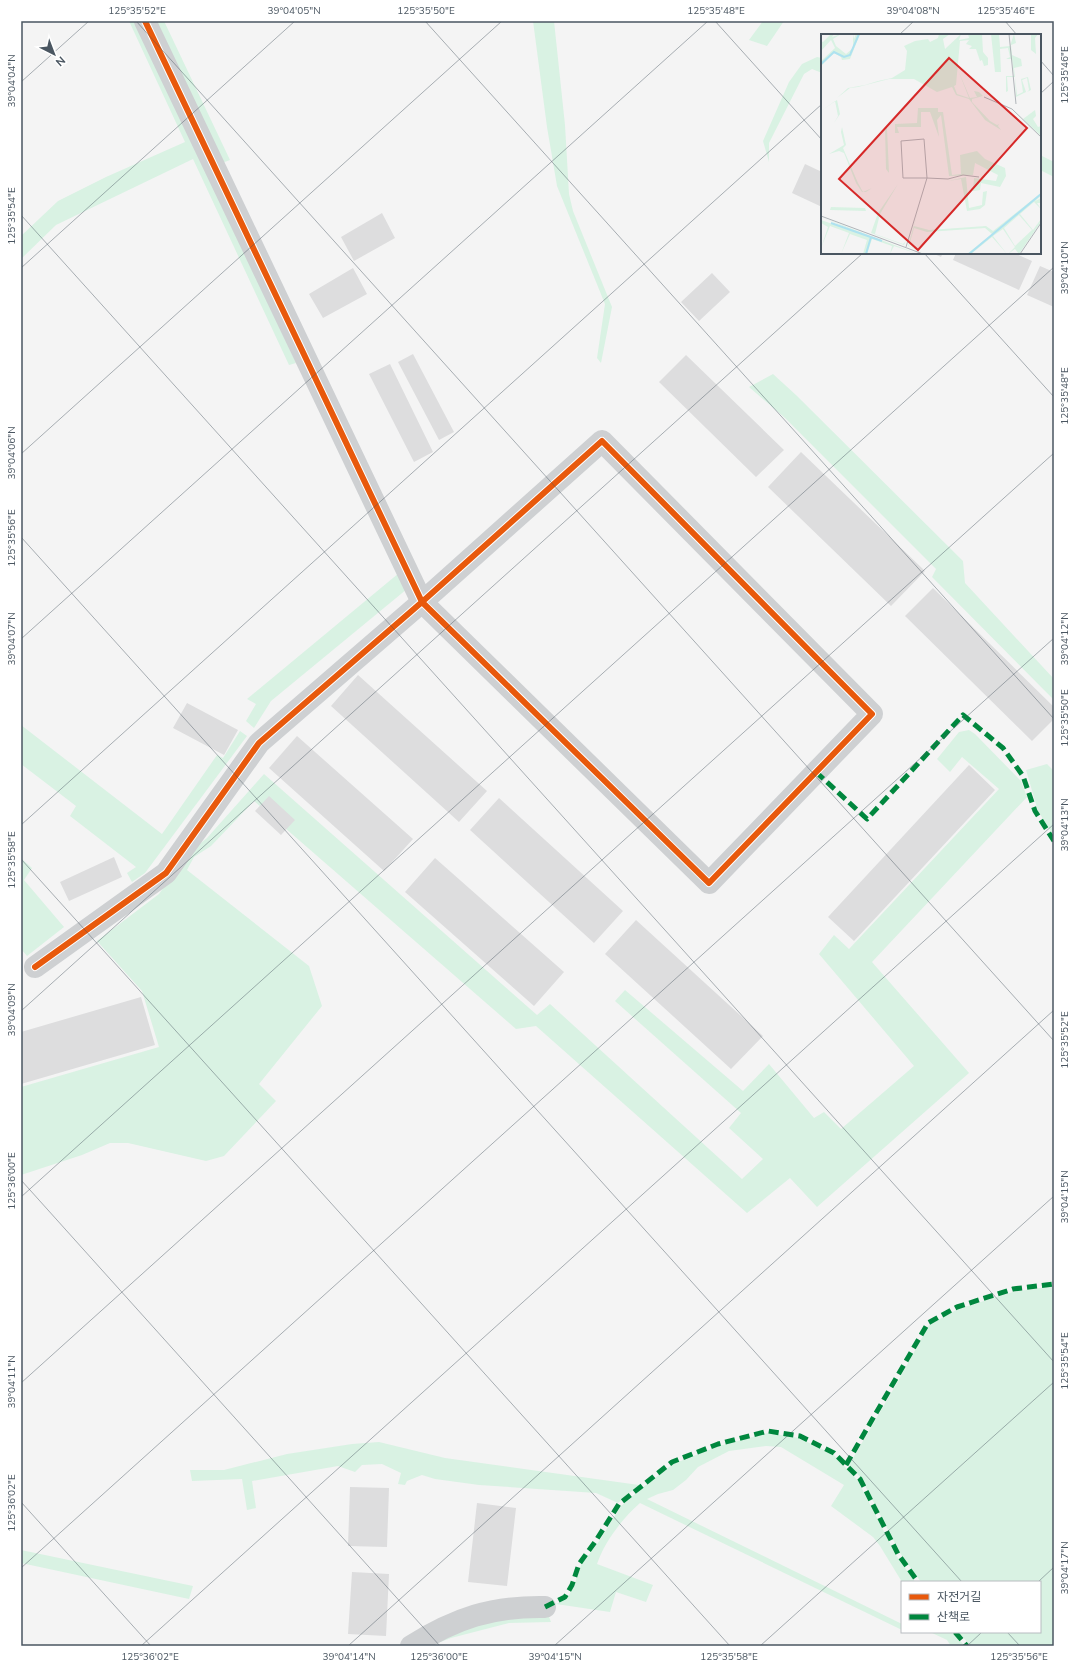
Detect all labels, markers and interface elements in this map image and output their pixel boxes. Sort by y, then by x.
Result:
text: 125°35'52"E [108,4,166,18]
text: 39°04'05"N [267,4,321,18]
text: 125°35'50"E [397,4,455,18]
text: 125°35'48"E [687,4,745,18]
text: 39°04'08"N [886,4,940,18]
text: 125°35'46"E [977,4,1035,18]
north arrow [34,34,74,74]
inset map [821,34,1041,254]
text: 125°35'46"E [1058,46,1072,104]
text: N [52,53,68,69]
text: 39°04'04"N [5,54,19,108]
text: 125°35'54"E [5,187,19,245]
text: 39°04'10"N [1058,241,1072,295]
text: 125°35'48"E [1058,367,1072,425]
text: 39°04'06"N [5,426,19,480]
text: 125°35'56"E [5,509,19,567]
text: 39°04'07"N [5,612,19,666]
text: 39°04'12"N [1058,612,1072,666]
text: 125°35'50"E [1058,689,1072,747]
text: 39°04'13"N [1058,798,1072,852]
text: 125°35'58"E [5,831,19,889]
text: 39°04'09"N [5,983,19,1037]
text: 125°35'52"E [1058,1011,1072,1069]
text: 125°36'00"E [5,1152,19,1210]
text: 39°04'15"N [1058,1170,1072,1224]
text: 125°35'54"E [1058,1332,1072,1390]
text: 39°04'11"N [5,1355,19,1409]
text: 125°36'02"E [5,1474,19,1532]
text: 39°04'17"N [1058,1541,1072,1595]
legend [901,1581,1041,1633]
text: 자전거길 [937,1589,981,1605]
text: 산책로 [937,1609,970,1625]
text: 125°36'02"E [121,1650,179,1664]
text: 39°04'14"N [322,1650,376,1664]
text: 125°36'00"E [410,1650,468,1664]
text: 39°04'15"N [528,1650,582,1664]
text: 125°35'58"E [700,1650,758,1664]
text: 125°35'56"E [990,1650,1048,1664]

